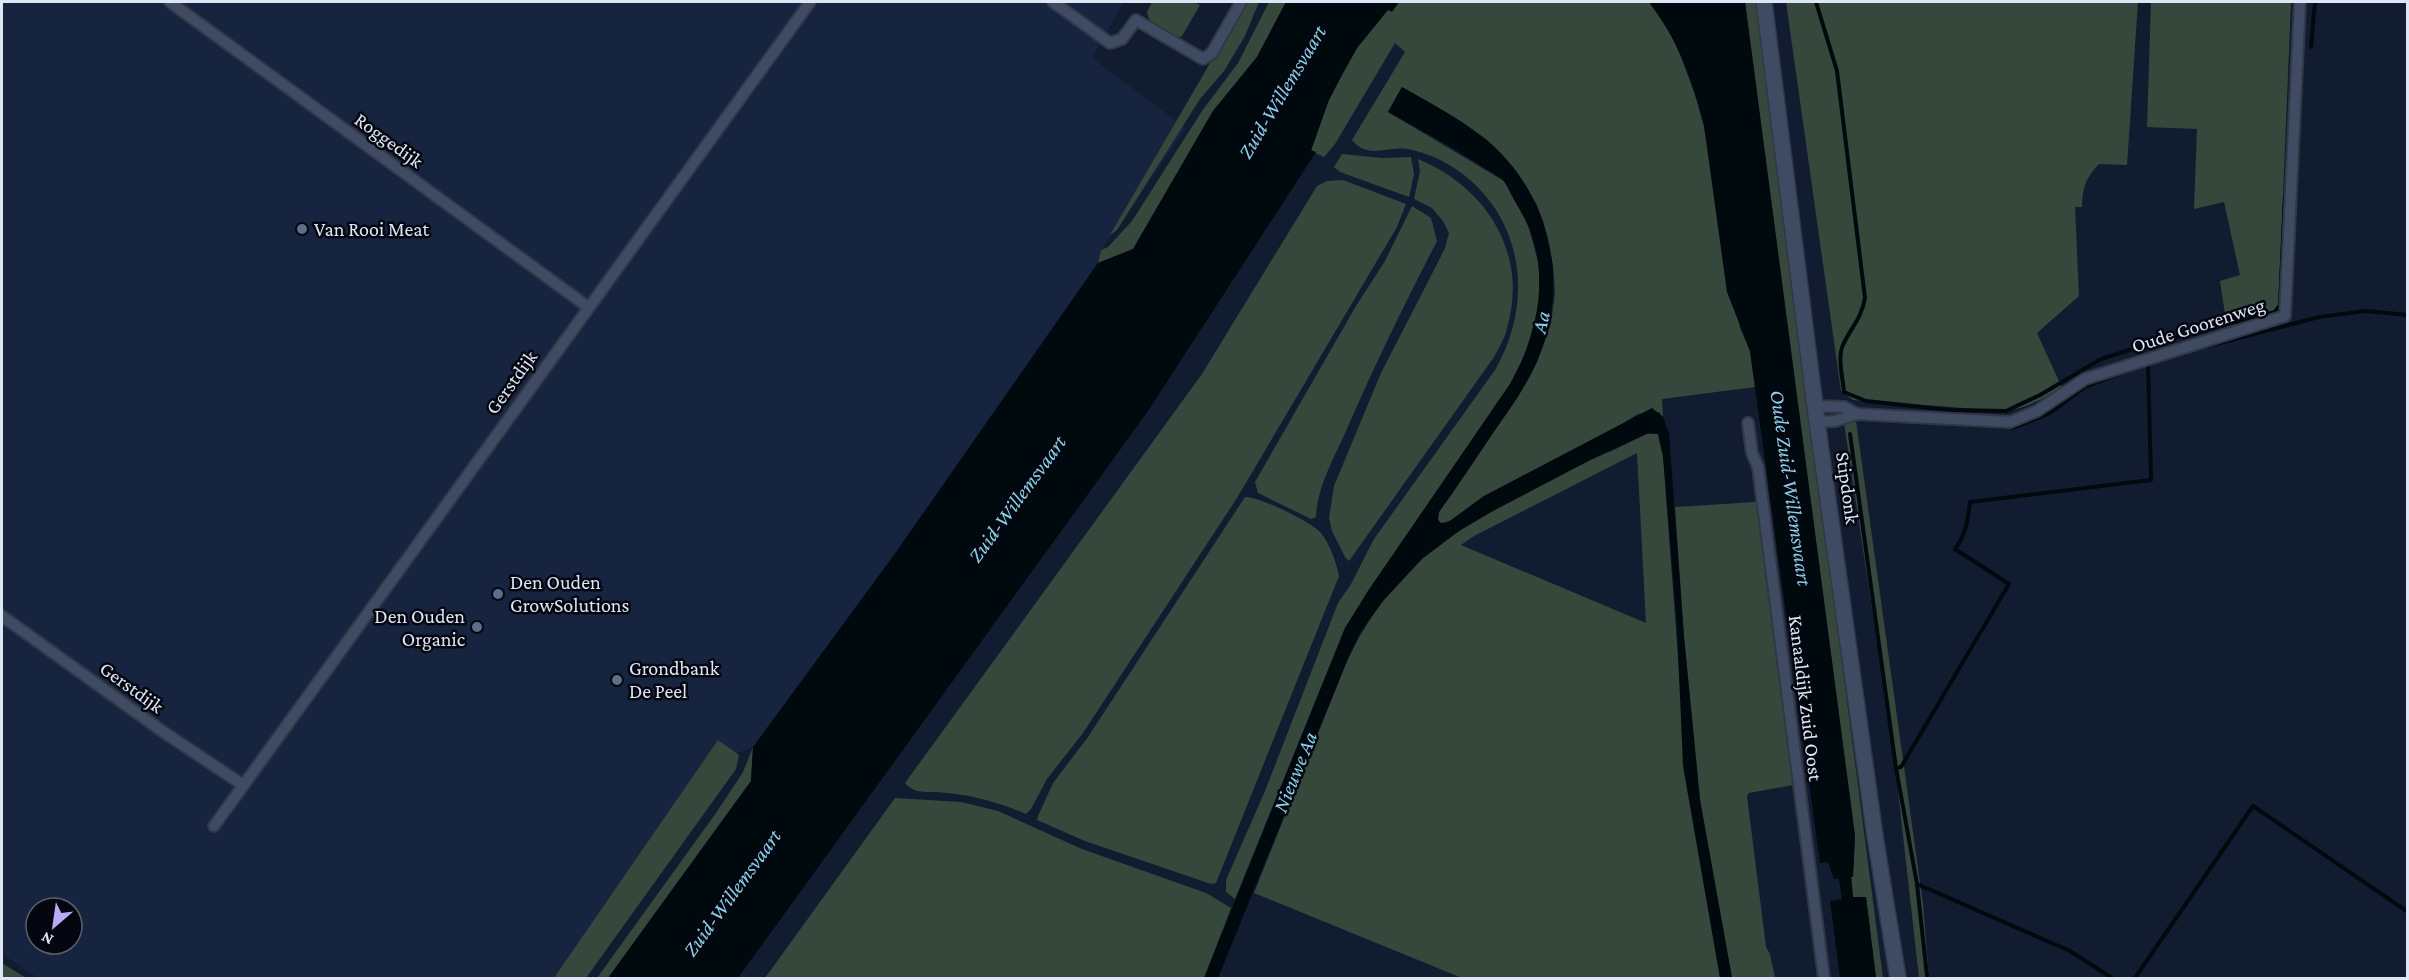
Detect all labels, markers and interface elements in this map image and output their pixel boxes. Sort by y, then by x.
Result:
water label: Zuid-Willemsvaart [1233,21,1332,163]
street label: Roggedijk [350,108,428,173]
place label: Van Rooi Meat [314,218,430,240]
marker: Van Rooi Meat [295,222,309,236]
street label: Oude Goorenweg [2129,293,2268,358]
water label: Aa [1527,309,1555,336]
street label: Gerstdijk [481,346,542,419]
water label: Oude Zuid-Willemsvaart [1765,389,1817,588]
water label: Zuid-Willemsvaart [963,430,1071,567]
street label: Stipdonk [1831,451,1864,526]
place label: Den Ouden GrowSolutions [510,571,630,616]
marker: Den Ouden GrowSolutions [491,587,505,601]
place label: Den Ouden Organic [374,605,466,651]
street label: Kanaaldijk Zuid Oost [1784,614,1827,783]
marker: Den Ouden Organic [470,620,484,634]
street label: Gerstdijk [95,657,168,718]
place label: Grondbank De Peel [629,657,720,702]
marker: Grondbank De Peel [610,673,624,687]
water label: Nieuwe Aa [1268,728,1322,816]
water label: Zuid-Willemsvaart [678,824,786,961]
north arrow [24,896,84,956]
text: N [38,929,56,949]

